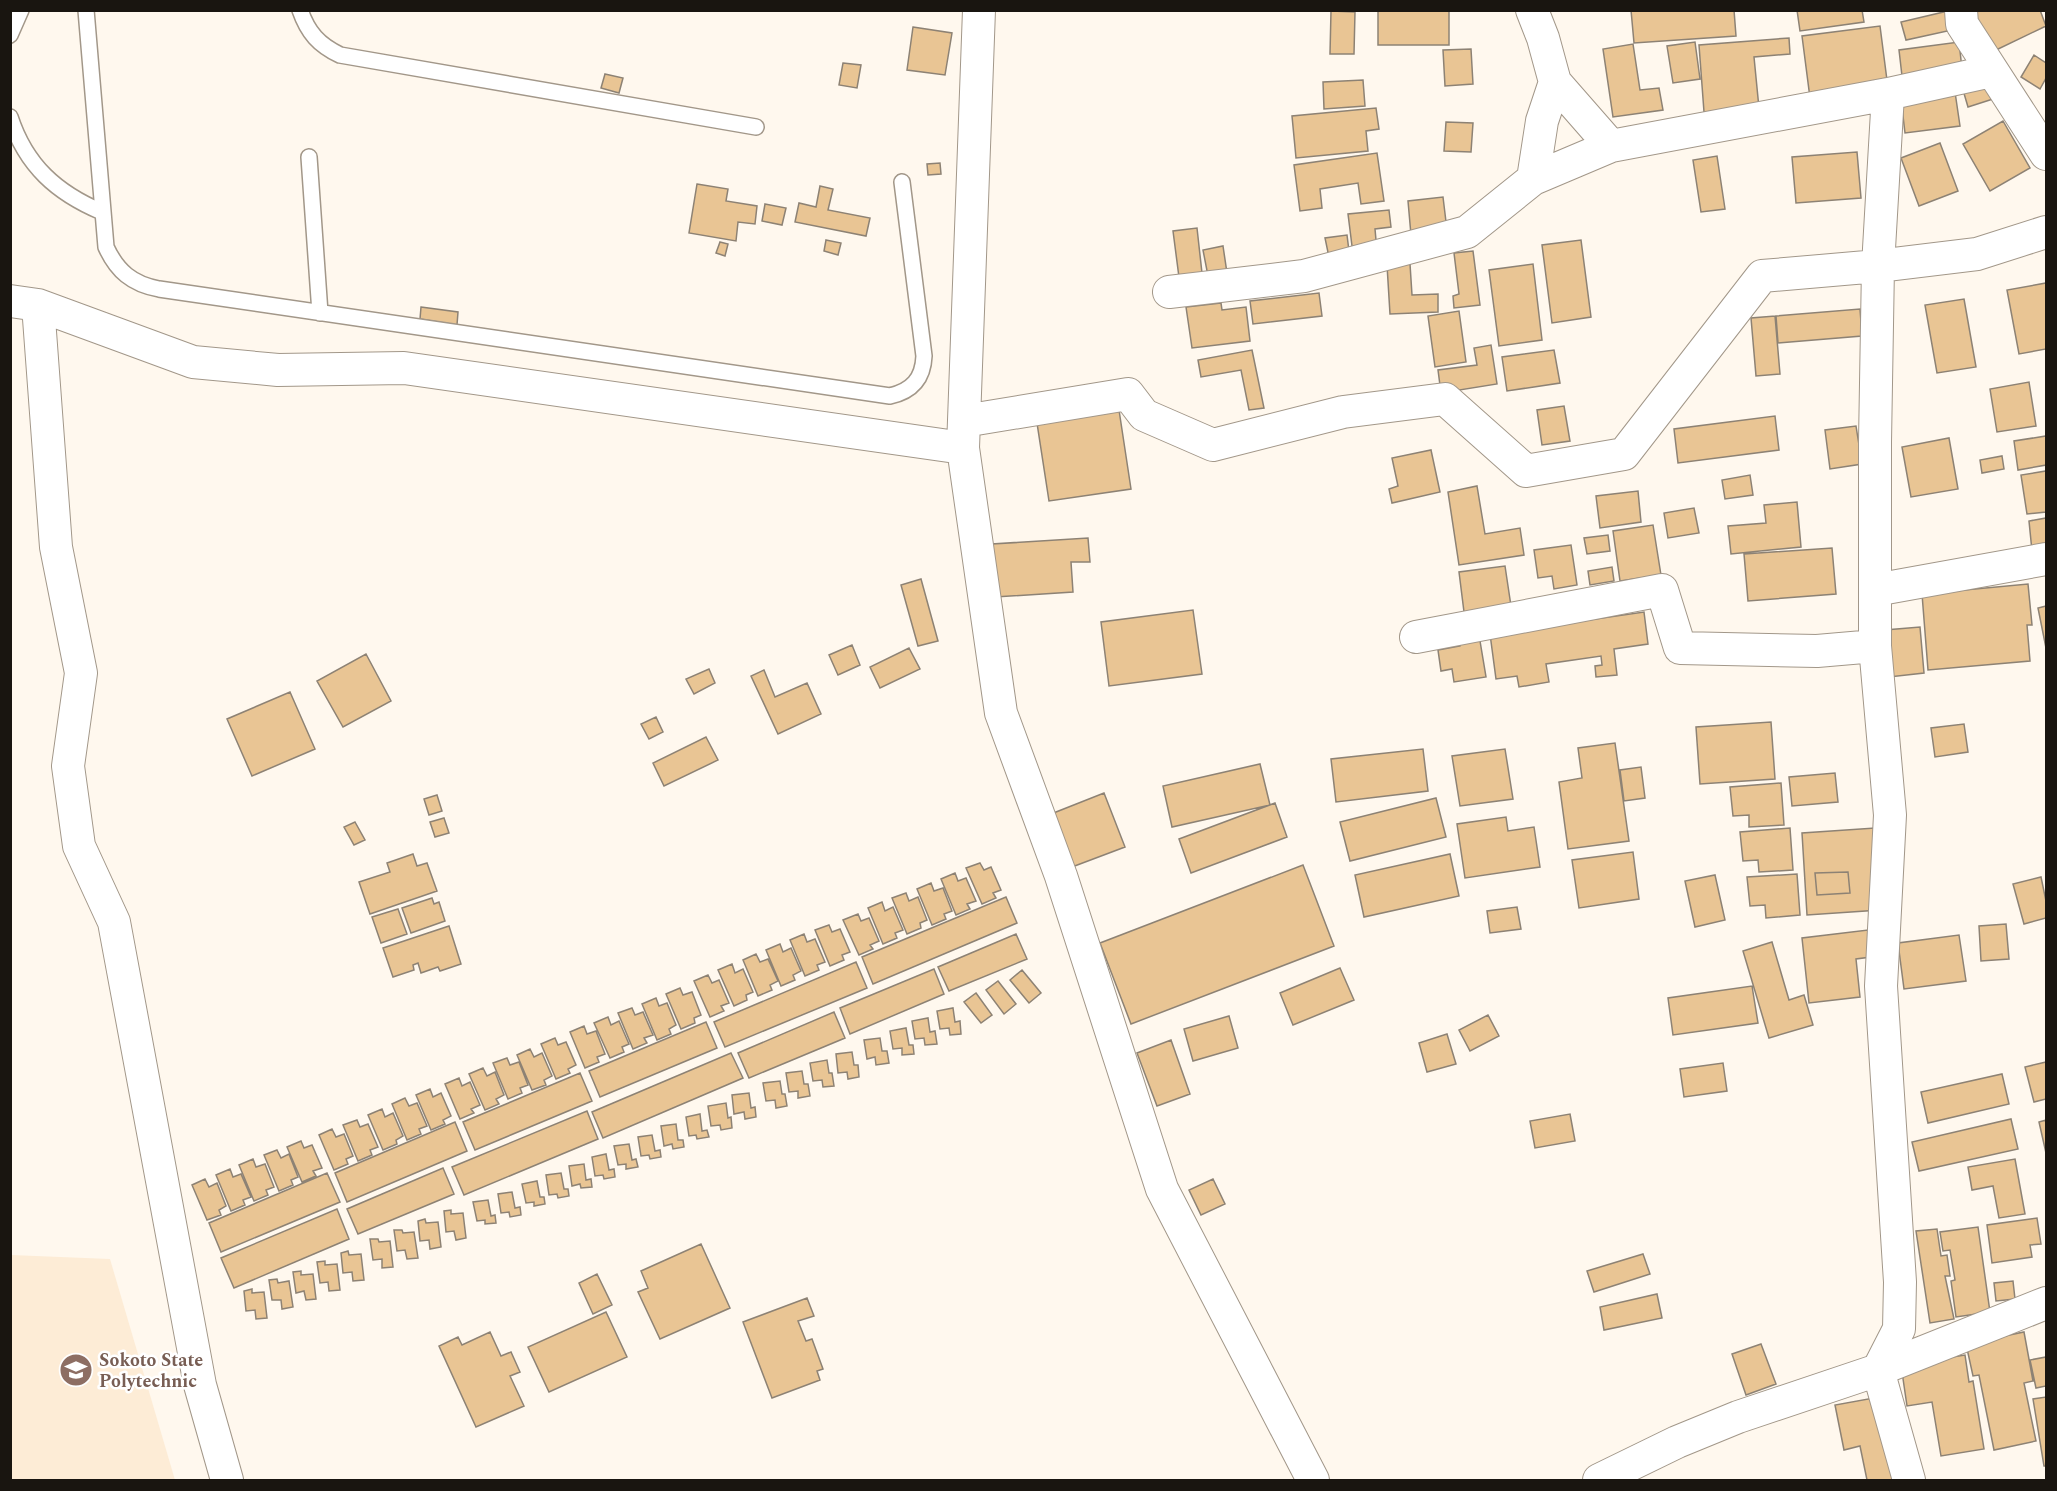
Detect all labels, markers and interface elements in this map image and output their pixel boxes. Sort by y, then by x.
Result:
place label: Sokoto State Polytechnic [99,1347,203,1395]
school or university icon: Sokoto State Polytechnic [58,1352,94,1388]

